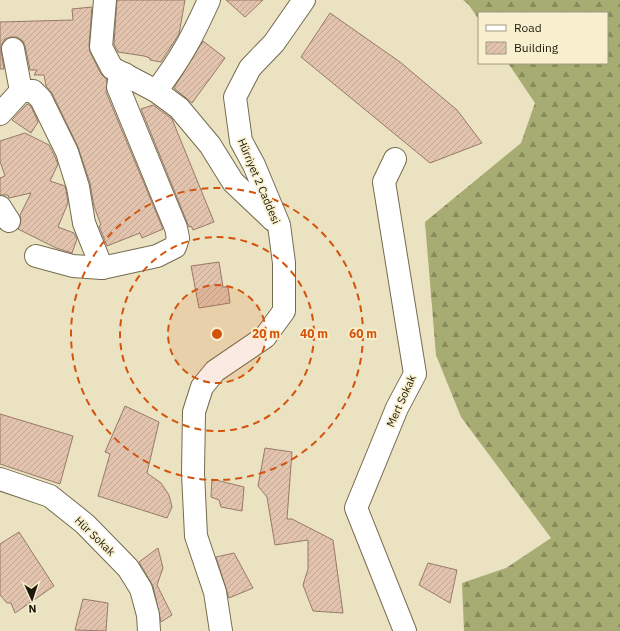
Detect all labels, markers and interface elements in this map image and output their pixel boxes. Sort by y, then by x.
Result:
legend [478,12,608,64]
text: Road [514,20,542,35]
text: Building [514,40,559,55]
street label: Hürriyet 2 Caddesi [235,136,283,226]
text: 20 m [252,326,280,341]
text: 40 m [300,326,328,341]
text: 60 m [349,326,377,341]
centre of rings [210,327,224,341]
street label: Mert Sokak [383,373,419,429]
street label: Hür Sokak [72,513,118,559]
north arrow [12,579,52,619]
text: N [28,602,37,616]

